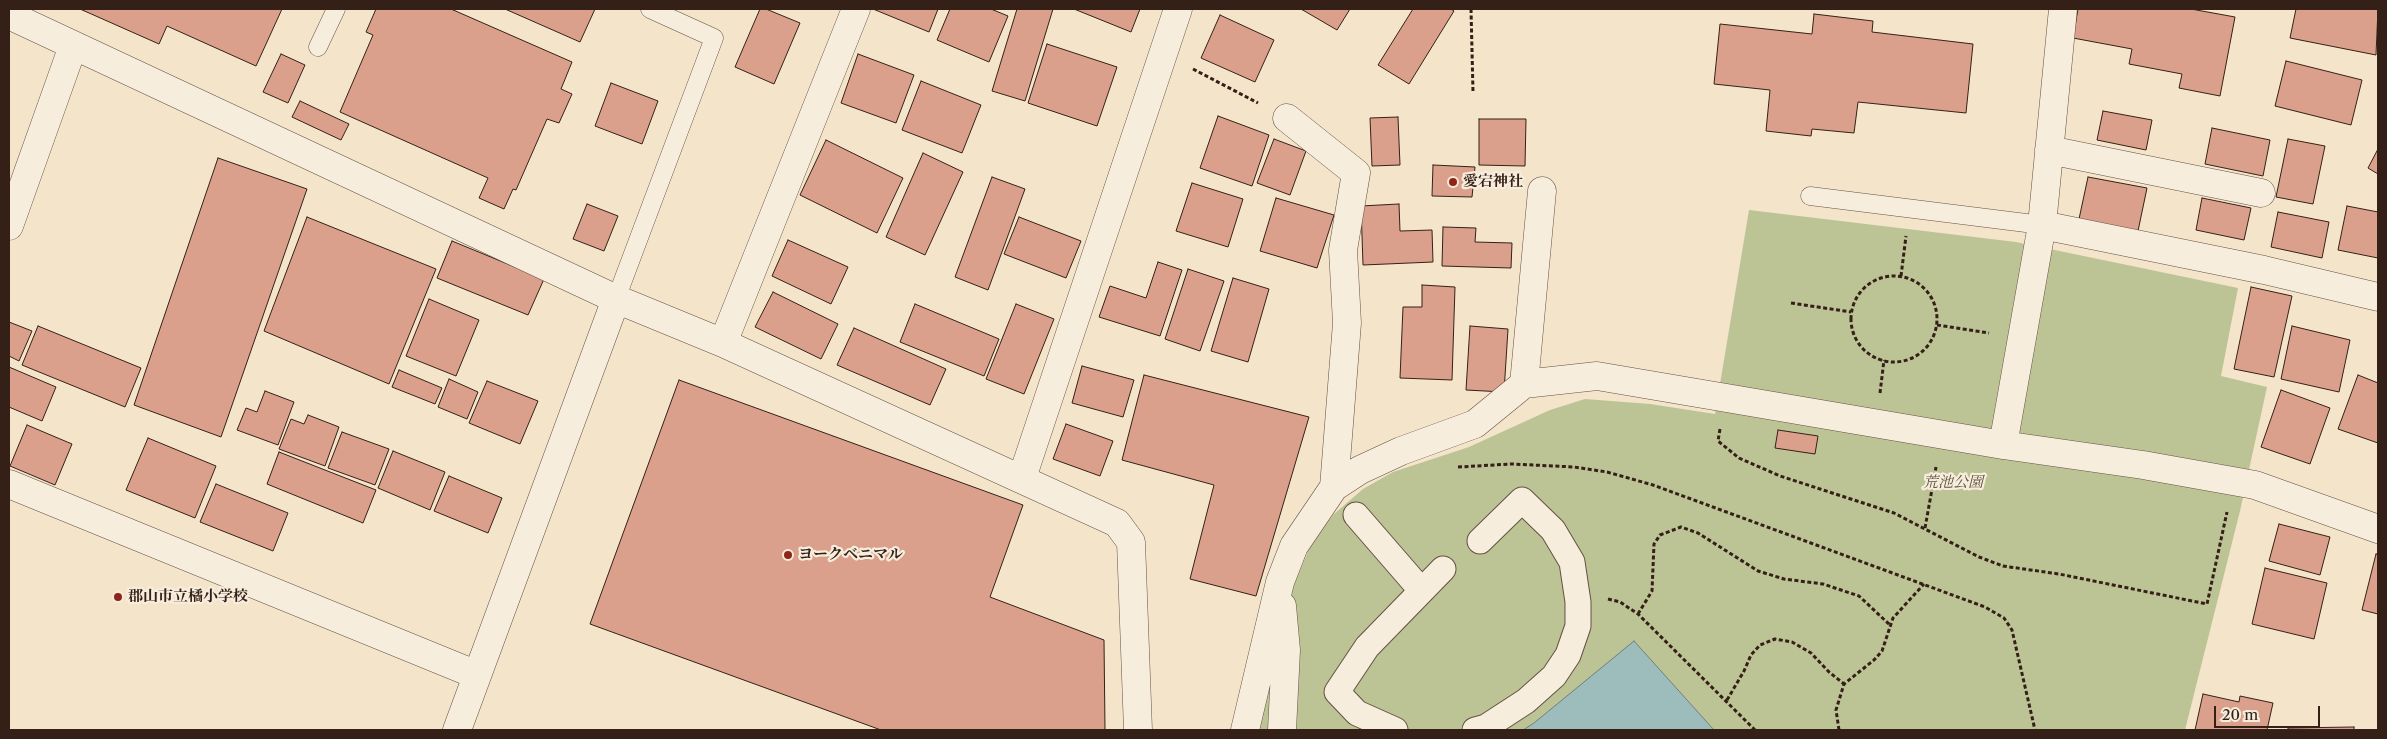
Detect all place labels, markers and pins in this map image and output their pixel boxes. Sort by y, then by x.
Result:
place label: 愛宕神社 [1463,173,1523,191]
marker: 愛宕神社 [1447,176,1459,188]
place label: ヨークベニマル [798,546,903,564]
marker: ヨークベニマル [782,549,794,561]
place label: 郡山市立橘小学校 [128,588,248,606]
marker: 郡山市立橘小学校 [112,591,124,603]

